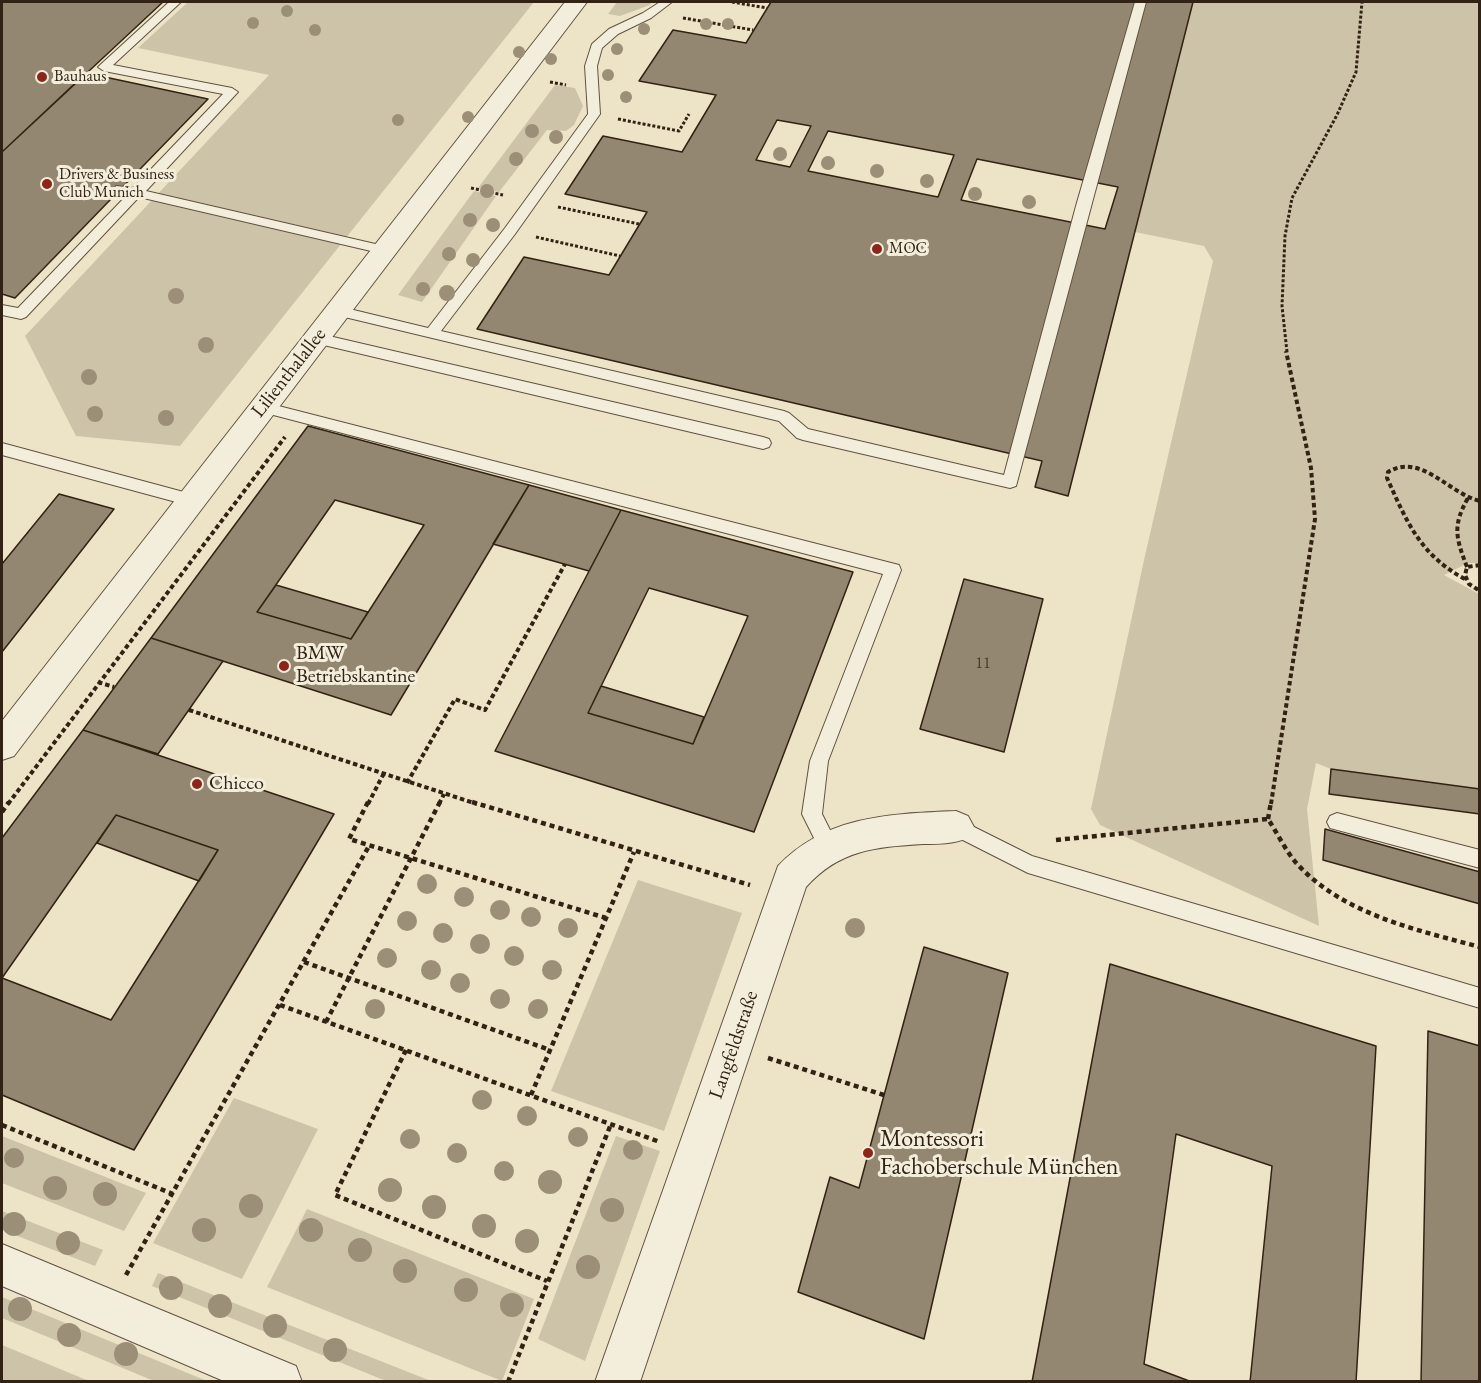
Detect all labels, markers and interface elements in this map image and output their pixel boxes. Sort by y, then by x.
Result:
place label: Bauhaus [54,67,106,87]
marker: Bauhaus [35,70,49,84]
place label: Drivers & Business Club Munich [59,165,174,203]
marker: Drivers & Business Club Munich [40,177,54,191]
place label: MOC [889,239,927,259]
marker: MOC [870,242,884,256]
street label: Lilienthalallee [247,323,331,423]
place label: BMW Betriebskantine [296,642,415,689]
house number: 11 [975,654,991,674]
marker: BMW Betriebskantine [277,659,291,673]
place label: Chicco [209,772,264,796]
marker: Chicco [190,777,204,791]
street label: Langfeldstraße [704,988,764,1102]
place label: Montessori Fachoberschule München [880,1125,1118,1181]
marker: Montessori Fachoberschule München [861,1146,875,1160]

